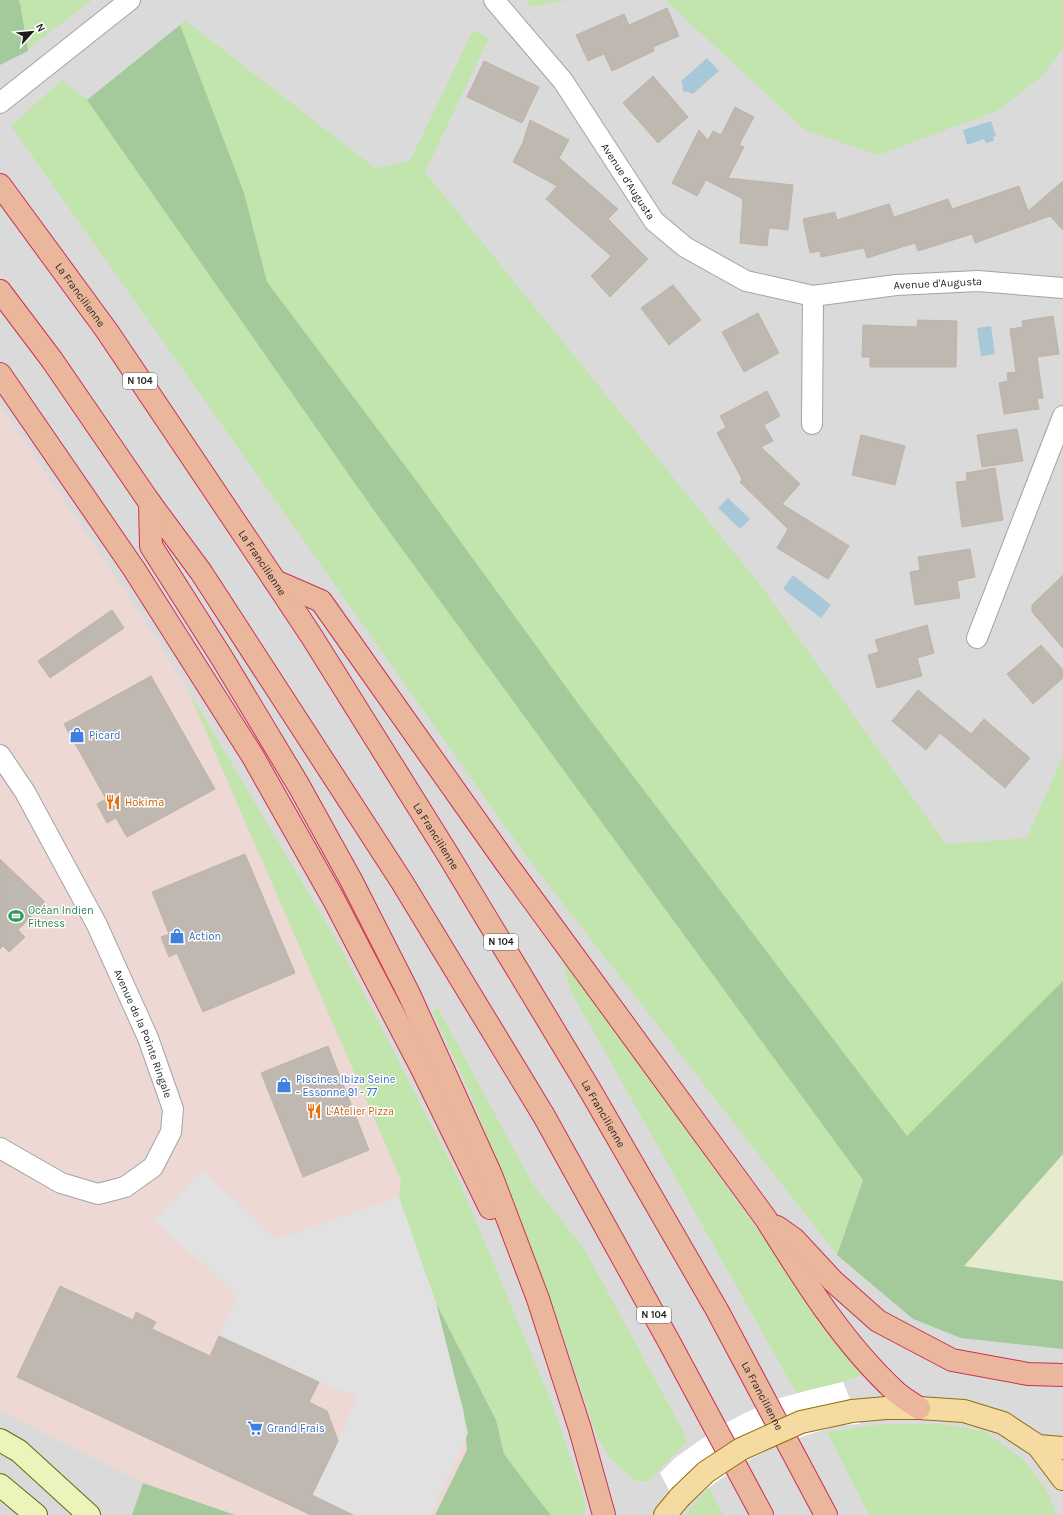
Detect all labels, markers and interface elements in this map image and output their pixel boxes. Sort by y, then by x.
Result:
north arrow [12,12,52,52]
text: N [33,21,48,34]
street label: Avenue d'Augusta [599,141,658,222]
street label: La Francilienne [53,260,108,330]
street label: Avenue d'Augusta [893,274,983,292]
road number: N 104 [123,373,157,389]
street label: La Francilienne [236,527,289,598]
shop icon: Picard [68,726,86,744]
place label: Picard [89,729,121,742]
restaurant icon: Hokima [104,793,122,811]
place label: Hokima [125,796,164,809]
street label: La Francilienne [411,800,462,872]
place label: Océan Indien Fitness [28,904,94,930]
sports icon: Océan Indien Fitness [7,907,25,925]
shop icon: Action [168,927,186,945]
place label: Action [189,930,221,943]
road number: N 104 [484,934,518,950]
street label: Avenue de la Pointe Ringale [111,967,175,1100]
place label: Piscines Ibiza Seine - Essonne 91 - 77 [296,1073,396,1099]
shop icon: Piscines Ibiza Seine - Essonne 91 - 77 [275,1076,293,1094]
street label: La Francilienne [579,1077,628,1150]
restaurant icon: L’Atelier Pizza [305,1102,323,1120]
place label: L’Atelier Pizza [326,1105,394,1118]
road number: N 104 [637,1307,671,1323]
street label: La Francilienne [739,1359,786,1433]
supermarket icon: Grand Frais [246,1419,264,1437]
place label: Grand Frais [267,1422,325,1435]

